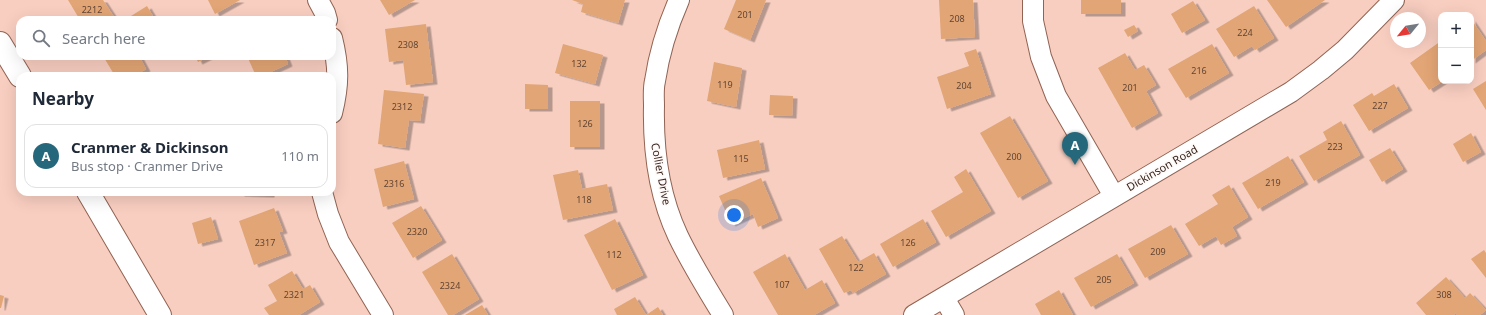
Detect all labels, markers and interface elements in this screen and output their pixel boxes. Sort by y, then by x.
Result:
house number: 2212 [82,3,102,16]
house number: 201 [737,8,753,21]
house number: 208 [949,12,965,25]
north arrow [1390,12,1426,48]
map controls [1438,12,1474,84]
button: + [1438,12,1474,48]
search box [16,16,336,60]
house number: 224 [1237,26,1253,39]
icon: search [30,27,52,49]
text: Search here [62,28,145,48]
house number: 2308 [398,38,418,51]
button: − [1438,48,1474,84]
house number: 132 [571,57,587,70]
house number: 216 [1191,64,1207,77]
house number: 119 [717,78,733,91]
house number: 204 [956,79,972,92]
house number: 201 [1122,81,1138,94]
text: Nearby [32,87,94,110]
house number: 227 [1372,99,1388,112]
house number: 2312 [392,100,412,113]
house number: 126 [577,117,593,130]
pin: A [1062,132,1088,165]
text: Cranmer & Dickinson [71,137,229,157]
house number: 223 [1327,140,1343,153]
street label: Dickinson Road [1123,141,1200,194]
street label: Collier Drive [648,142,675,206]
text: A [42,147,51,165]
text: 110 m [281,147,319,165]
house number: 200 [1006,150,1022,163]
house number: 115 [733,152,749,165]
text: Bus stop · Cranmer Drive [71,157,223,175]
house number: 219 [1265,176,1281,189]
house number: 2316 [384,177,404,190]
house number: 118 [576,193,592,206]
your location [724,205,744,225]
house number: 2320 [407,225,427,238]
house number: 2317 [255,236,275,249]
house number: 126 [900,236,916,249]
house number: 209 [1150,245,1166,258]
house number: 112 [606,248,622,261]
house number: 122 [848,261,864,274]
house number: 205 [1096,273,1112,286]
house number: 107 [774,278,790,291]
house number: 2324 [440,279,460,292]
house number: 2321 [284,288,304,301]
house number: 308 [1436,288,1452,301]

